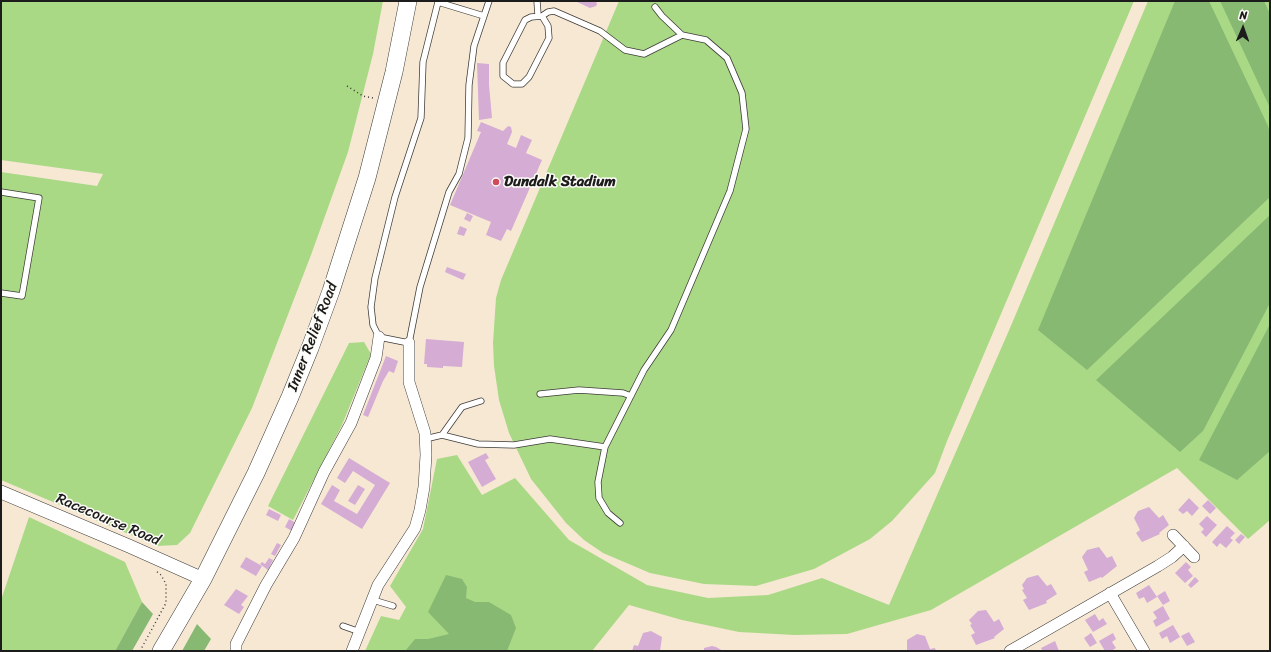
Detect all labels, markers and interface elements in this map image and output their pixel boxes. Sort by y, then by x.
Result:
text: N [1239,6,1248,25]
north arrow [1223,8,1263,48]
place label: Dundalk Stadium [504,173,616,191]
marker: Dundalk Stadium [491,177,501,187]
street label: Inner Relief Road [284,280,342,394]
street label: Racecourse Road [53,490,163,550]

